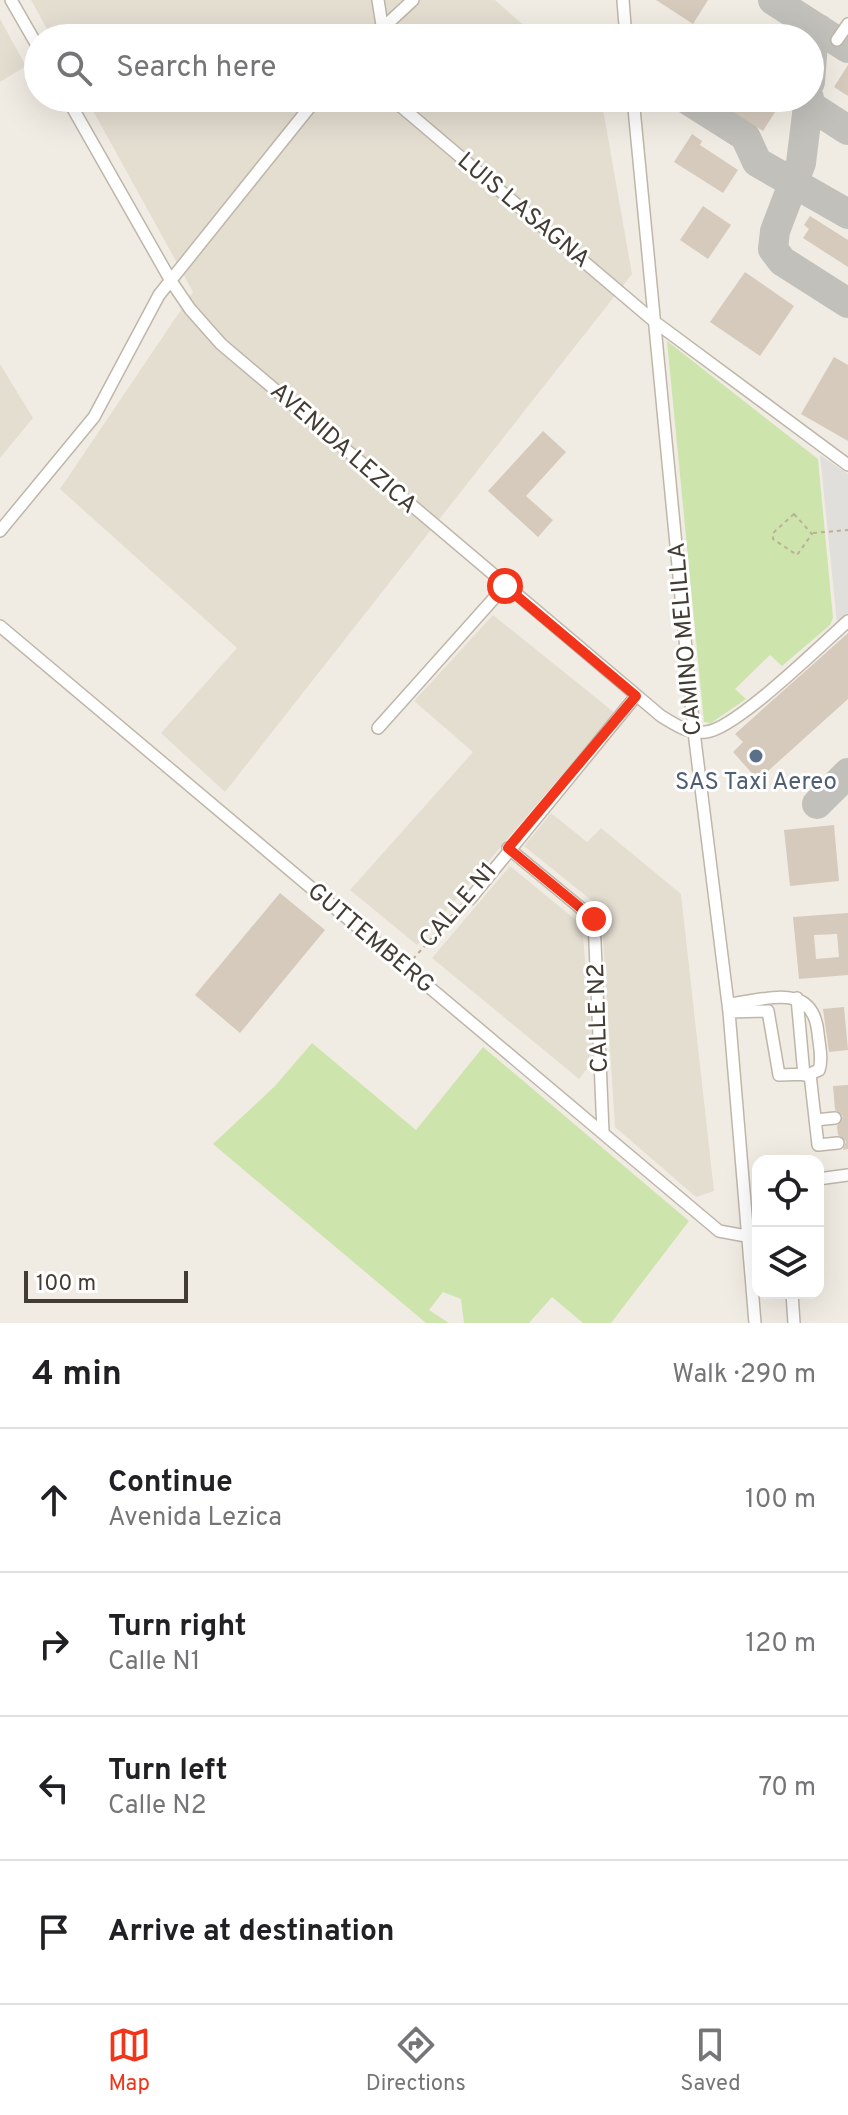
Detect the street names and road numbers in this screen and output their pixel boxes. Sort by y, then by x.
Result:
street label: LUIS LASAGNA [450,147,596,275]
street label: AVENIDA LEZICA [263,377,423,521]
street label: CAMINO MELILLA [663,541,709,737]
street label: CALLE N1 [414,857,504,955]
street label: GUTTEMBERG [300,877,440,1001]
street label: CALLE N2 [582,963,616,1073]

